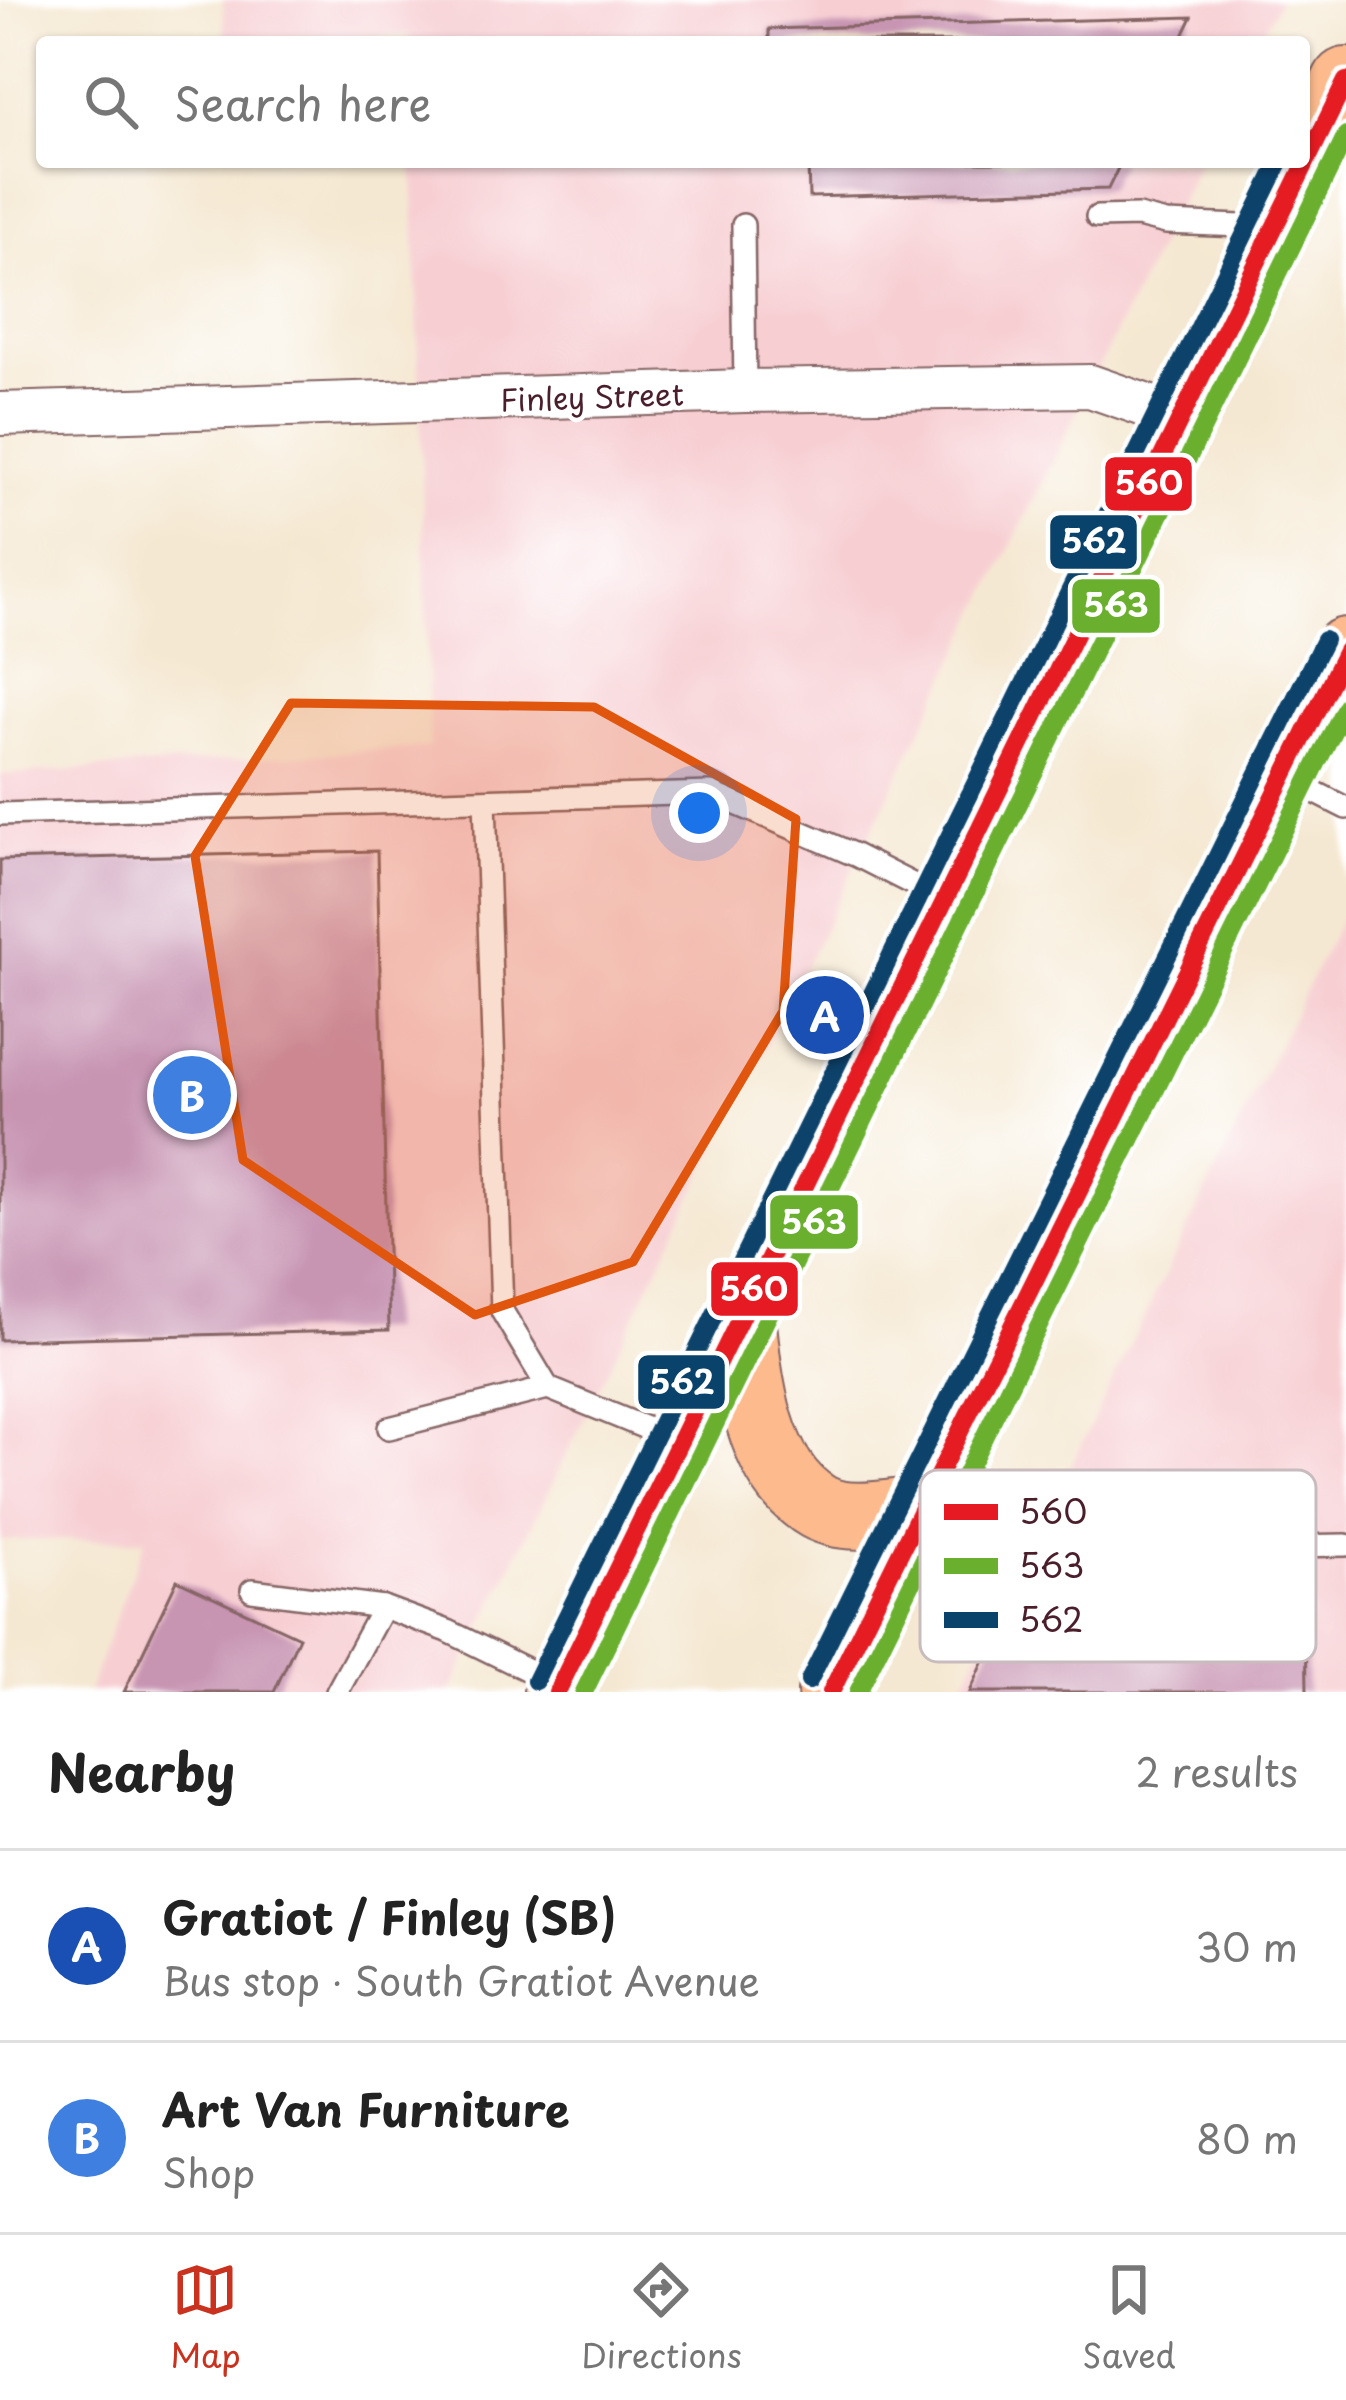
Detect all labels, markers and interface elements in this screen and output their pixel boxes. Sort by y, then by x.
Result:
search box [36,36,1310,168]
text: Search here [174,68,431,136]
icon: search [78,69,144,135]
street label: Finley Street [499,370,685,422]
line badge: 560 [1103,455,1194,513]
text: 560 [1115,456,1183,506]
line badge: 562 [1048,513,1139,571]
text: 562 [1062,514,1126,564]
line badge: 563 [1070,577,1162,635]
text: 563 [1083,578,1149,628]
your location [669,783,729,843]
pin: A [786,970,864,1060]
pin: B [153,1050,231,1140]
line badge: 563 [768,1193,860,1251]
text: 563 [781,1195,847,1245]
line badge: 560 [709,1260,800,1318]
text: 560 [720,1262,788,1312]
line badge: 562 [636,1353,727,1411]
text: 562 [650,1355,714,1405]
legend [920,1470,1316,1662]
text: 560 [1019,1485,1087,1535]
text: 563 [1019,1539,1084,1589]
text: 562 [1019,1593,1083,1643]
text: Nearby [48,1732,235,1809]
text: 2 results [1136,1741,1298,1800]
text: Gratiot / Finley (SB) [162,1882,616,1950]
text: A [72,1916,102,1975]
text: 30 m [1195,1916,1298,1975]
text: Bus stop · South Gratiot Avenue [162,1950,760,2009]
text: Art Van Furniture [162,2074,570,2142]
text: B [74,2108,100,2167]
text: 80 m [1196,2108,1298,2167]
text: Shop [162,2142,255,2201]
tab: Map [170,2257,241,2379]
tab: Directions [581,2257,742,2379]
tab: Saved [1082,2257,1176,2379]

